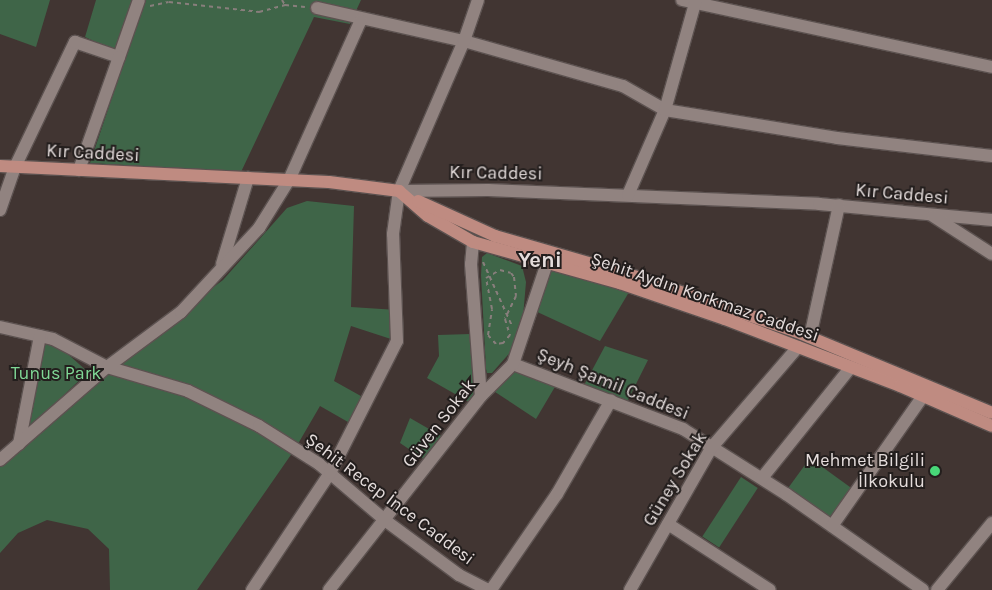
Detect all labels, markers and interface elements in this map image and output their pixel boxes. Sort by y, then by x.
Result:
street label: Kır Caddesi [46,140,140,166]
street label: Kır Caddesi [449,161,543,185]
street label: Kır Caddesi [855,179,949,209]
district label: Yeni [518,248,562,274]
street label: Şehit Aydın Korkmaz Caddesi [588,248,822,346]
street label: Şeyh Şamil Caddesi [534,344,692,424]
park label: Tunus Park [11,362,101,384]
street label: Güven Sokak [398,374,480,472]
street label: Şehit Recep İnce Caddesi [301,428,479,570]
street label: Güney Sokak [638,428,712,530]
place label: Mehmet Bilgili İlkokulu [805,450,925,492]
marker: Mehmet Bilgili İlkokulu [929,465,941,477]

